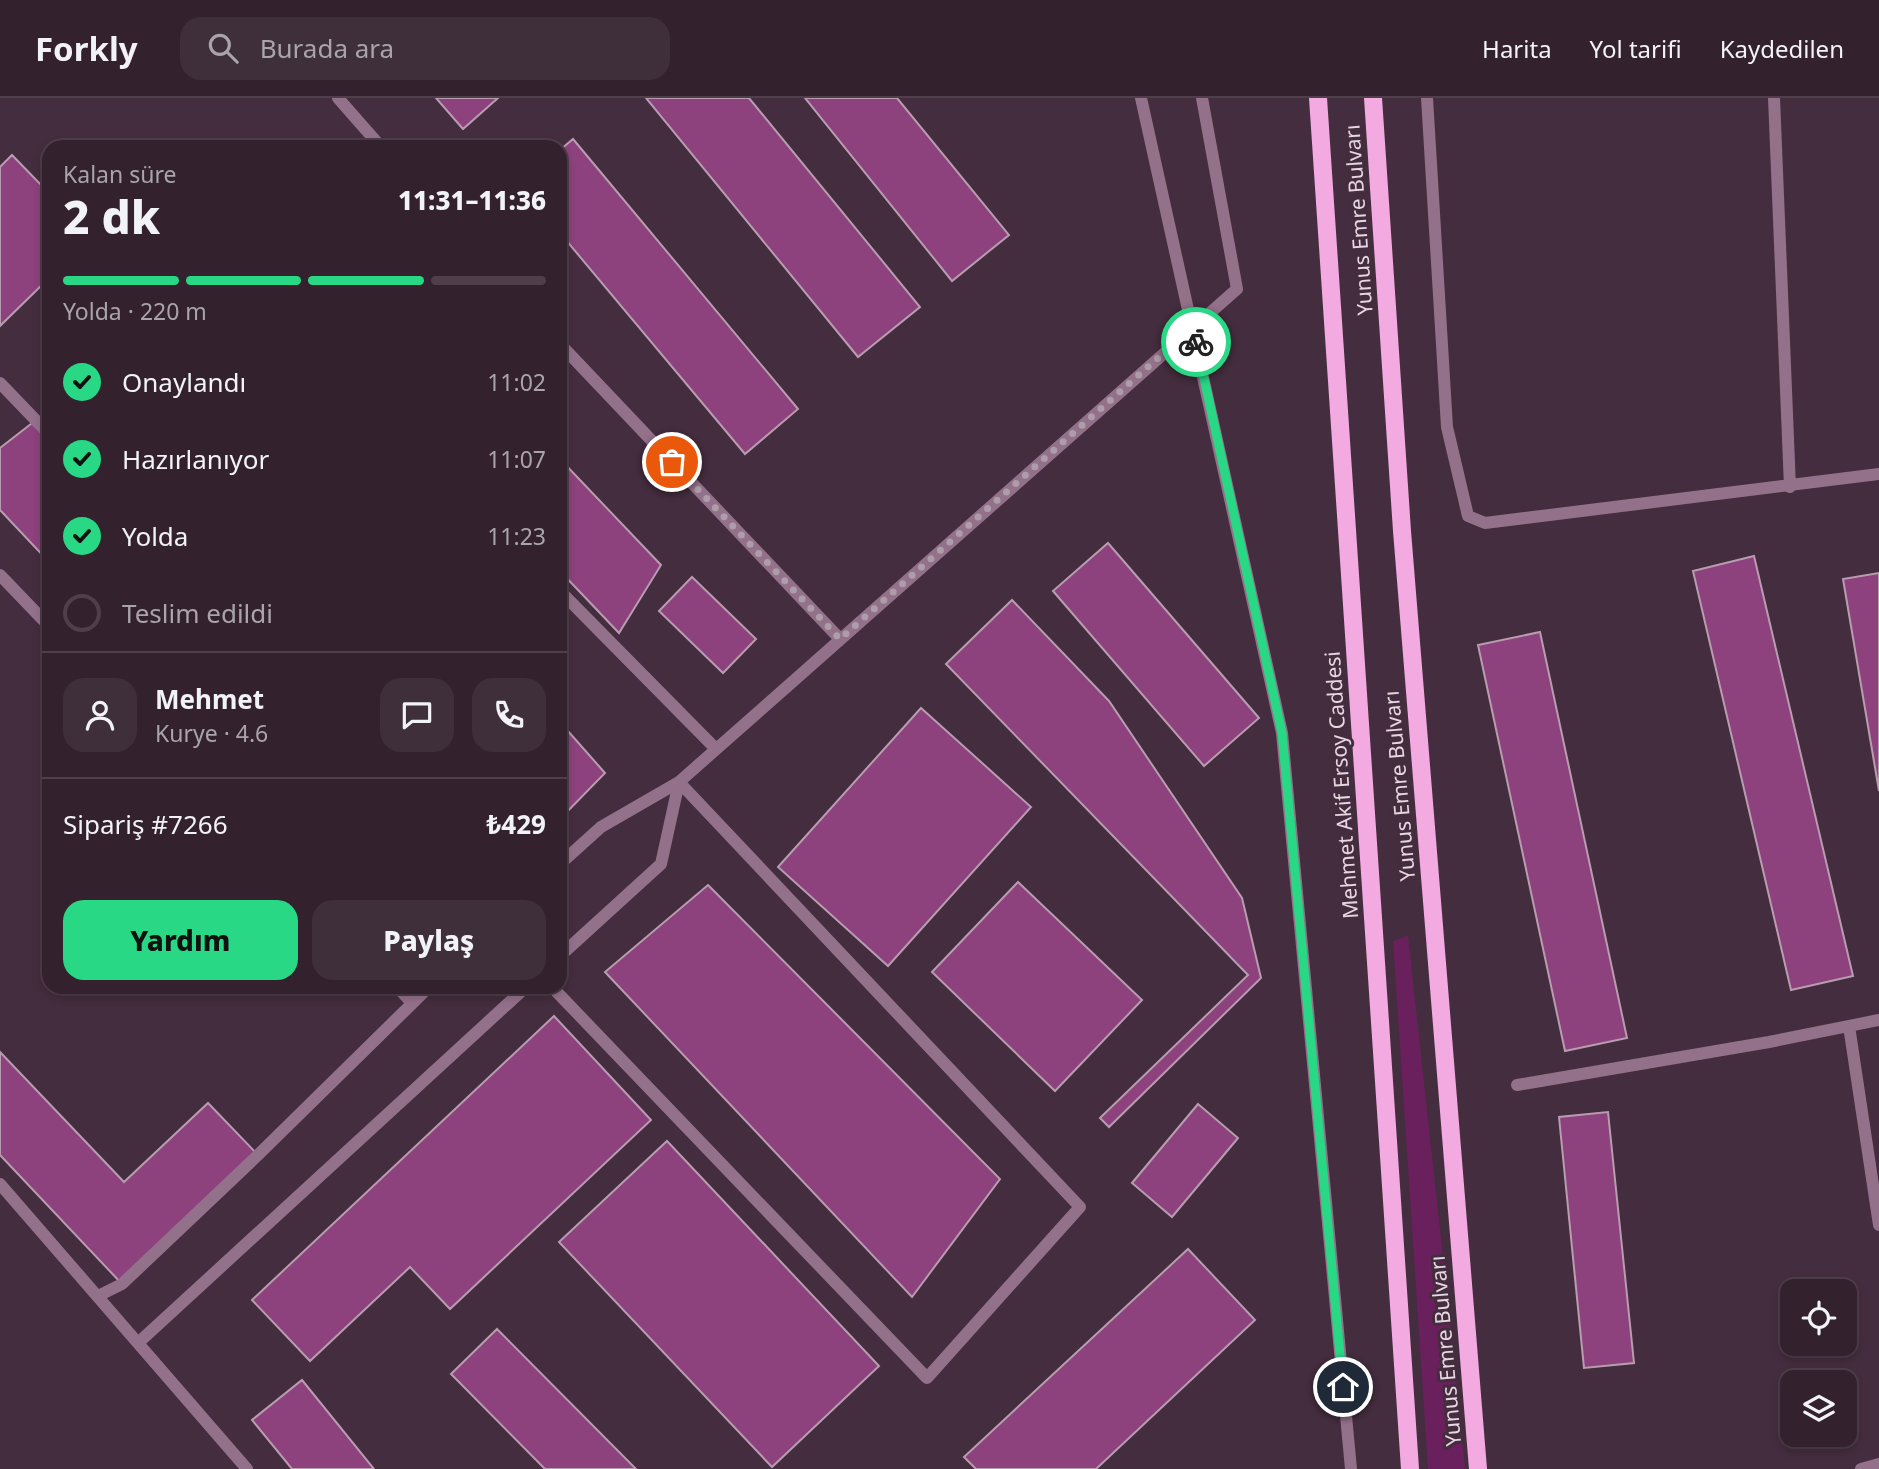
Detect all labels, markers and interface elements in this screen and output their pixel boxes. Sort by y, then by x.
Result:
search box [180,17,670,80]
text: Forkly [35,26,138,71]
icon: search [204,29,242,67]
text: Burada ara [260,30,394,66]
text: Harita [1482,32,1552,65]
text: Yol tarifi [1590,32,1682,65]
text: Kaydedilen [1720,32,1844,65]
street label: Yunus Emre Bulvarı [1337,124,1379,316]
text: Kalan süre [63,158,176,190]
text: 11:31–11:36 [398,182,546,218]
text: 2 dk [63,185,160,247]
text: Yolda · 220 m [63,295,207,327]
courier [1161,307,1231,377]
icon: bike [1177,323,1215,361]
icon: check [63,363,101,401]
text: Onaylandı [122,364,246,400]
text: 11:02 [487,366,546,398]
pin [642,432,702,492]
icon: check [63,440,101,478]
text: Hazırlanıyor [122,441,269,477]
text: 11:07 [487,443,546,475]
icon: bag [653,443,691,481]
icon: check [63,517,101,555]
text: Yolda [122,518,188,554]
text: 11:23 [487,520,546,552]
text: Teslim edildi [122,595,273,631]
street label: Mehmet Akif Ersoy Caddesi [1318,650,1364,920]
button: person [63,678,137,752]
button: chat [380,678,454,752]
button: phone [472,678,546,752]
text: Mehmet [155,681,264,717]
street label: Yunus Emre Bulvarı [1377,690,1421,883]
text: Kurye · 4.6 [155,717,268,749]
text: Sipariş #7266 [63,806,228,842]
text: ₺429 [487,806,546,842]
button: Yardım [63,900,298,980]
button: Paylaş [312,900,546,980]
street label: Yunus Emre Bulvarı [1423,1255,1467,1448]
map controls [1780,1279,1857,1447]
button: locate [1780,1279,1857,1356]
pin [1313,1357,1373,1417]
icon: home [1324,1368,1362,1406]
button: layers [1780,1370,1857,1447]

